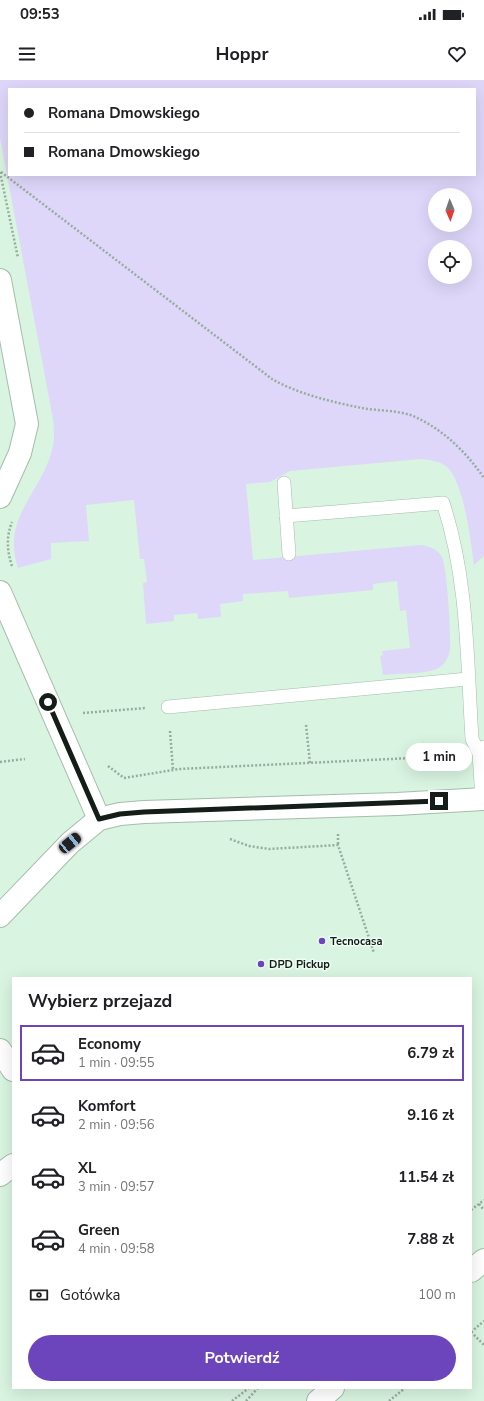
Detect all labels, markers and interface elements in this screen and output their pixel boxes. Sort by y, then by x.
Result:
text: 09:53 [20,4,60,24]
text: Hoppr [216,42,268,66]
icon: menu [16,43,38,65]
icon: heart [446,43,468,65]
text: Romana Dmowskiego [48,103,200,123]
text: Romana Dmowskiego [48,142,200,162]
north arrow [428,188,472,232]
map controls [428,188,472,284]
button: locate [428,240,472,284]
route start [39,693,57,711]
callout: 1 min [406,743,472,771]
text: 1 min [422,748,456,766]
route end [430,792,448,810]
car [57,831,83,855]
place label: Tecnocasa [330,934,382,949]
marker: Tecnocasa [317,936,327,946]
place label: DPD Pickup [269,957,330,972]
marker: DPD Pickup [256,959,266,969]
text: Wybierz przejazd [28,989,172,1013]
text: Economy [78,1034,141,1054]
icon: car [30,1035,66,1071]
text: 6.79 zł [407,1043,454,1063]
text: 1 min · 09:55 [78,1054,154,1072]
text: Komfort [78,1096,136,1116]
icon: car [30,1097,66,1133]
text: 9.16 zł [407,1105,454,1125]
text: 2 min · 09:56 [78,1116,154,1134]
text: XL [78,1158,97,1178]
icon: car [30,1159,66,1195]
text: 11.54 zł [398,1167,454,1187]
text: 3 min · 09:57 [78,1178,154,1196]
text: Green [78,1220,120,1240]
icon: car [30,1221,66,1257]
text: 7.88 zł [407,1229,454,1249]
text: 4 min · 09:58 [78,1240,154,1258]
icon: cash [28,1284,50,1306]
text: Gotówka [60,1285,121,1305]
text: 100 m [418,1286,456,1304]
button: Potwierdź [28,1335,456,1381]

